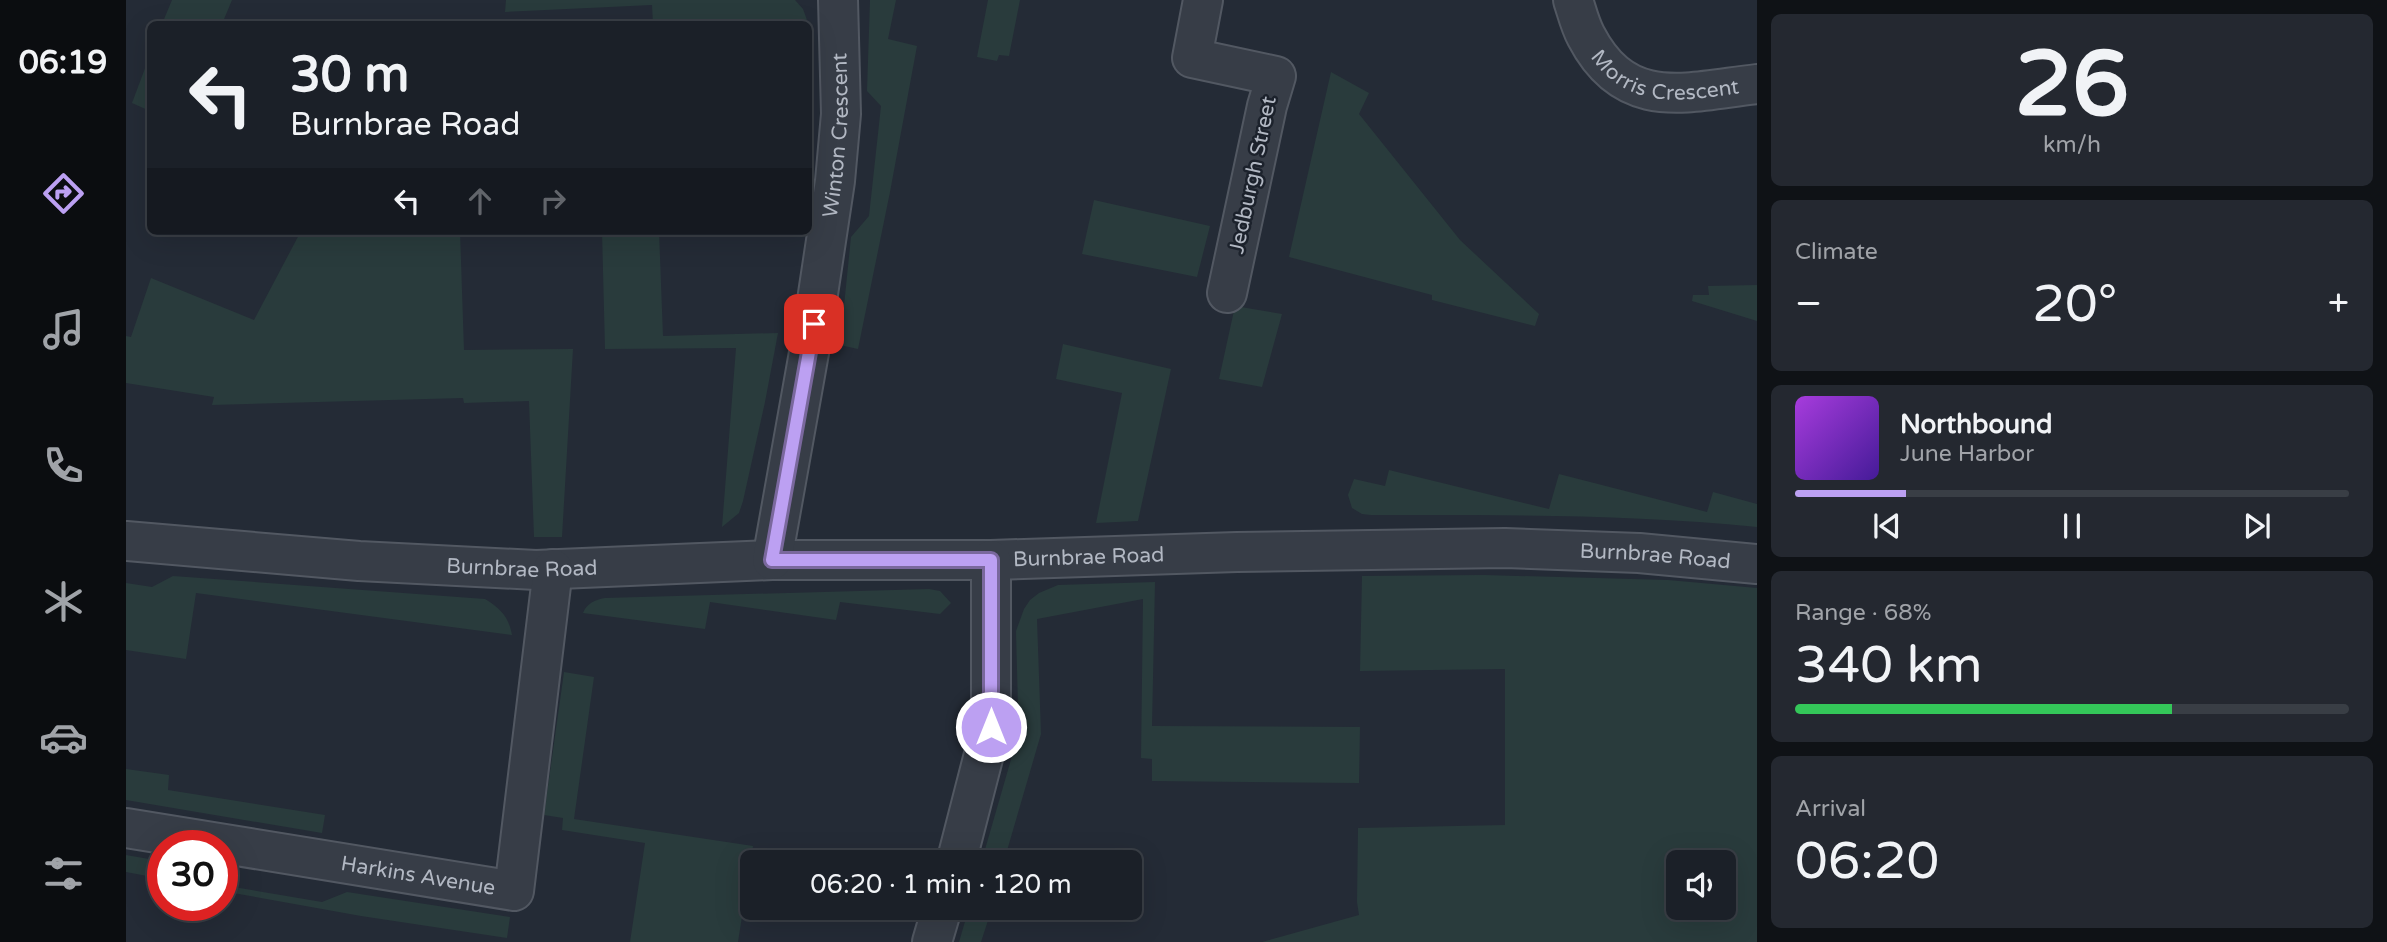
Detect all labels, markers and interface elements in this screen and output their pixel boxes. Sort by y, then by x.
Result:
text: 26 [2015,30,2129,140]
text: 06:19 [19,44,107,82]
street label: Morris Crescent [1586,45,1741,105]
text: 30 m [290,46,409,105]
icon: left [175,49,266,140]
street label: Winton Crescent [817,52,854,219]
street label: Jedburgh Street [1224,94,1282,256]
text: Burnbrae Road [290,106,520,144]
text: km/h [2043,131,2101,159]
icon: directions [39,169,88,218]
icon: left [388,182,426,220]
icon: ahead [461,182,499,220]
icon: right [534,182,572,220]
text: Climate [1795,238,1878,266]
text: 20° [2032,273,2117,336]
text: − [1795,281,1822,327]
text: + [2328,281,2349,327]
pin [784,294,844,354]
icon: music [39,305,88,354]
icon: arrive [795,305,833,343]
text: Northbound [1900,409,2052,440]
text: June Harbor [1900,440,2034,468]
icon: phone [39,441,88,490]
icon: previous [1868,507,1906,545]
icon: pause [2053,507,2091,545]
icon: next [2238,507,2276,545]
street label: Burnbrae Road [1579,538,1732,574]
street label: Burnbrae Road [1013,542,1165,572]
street label: Burnbrae Road [446,553,598,583]
icon: climate [39,577,88,626]
text: Range · 68% [1795,599,1931,627]
text: 340 km [1795,634,1983,697]
position arrow [954,690,1028,764]
icon: car [39,713,88,762]
text: Arrival [1795,795,1866,823]
speed limit sign: 30 [147,830,238,921]
text: 06:20 [1795,830,1939,893]
icon: filters [39,849,88,898]
map controls [1666,850,1736,920]
button: sound [1666,850,1736,920]
street label: Harkins Avenue [339,851,497,900]
text: 06:20 · 1 min · 120 m [810,869,1072,900]

